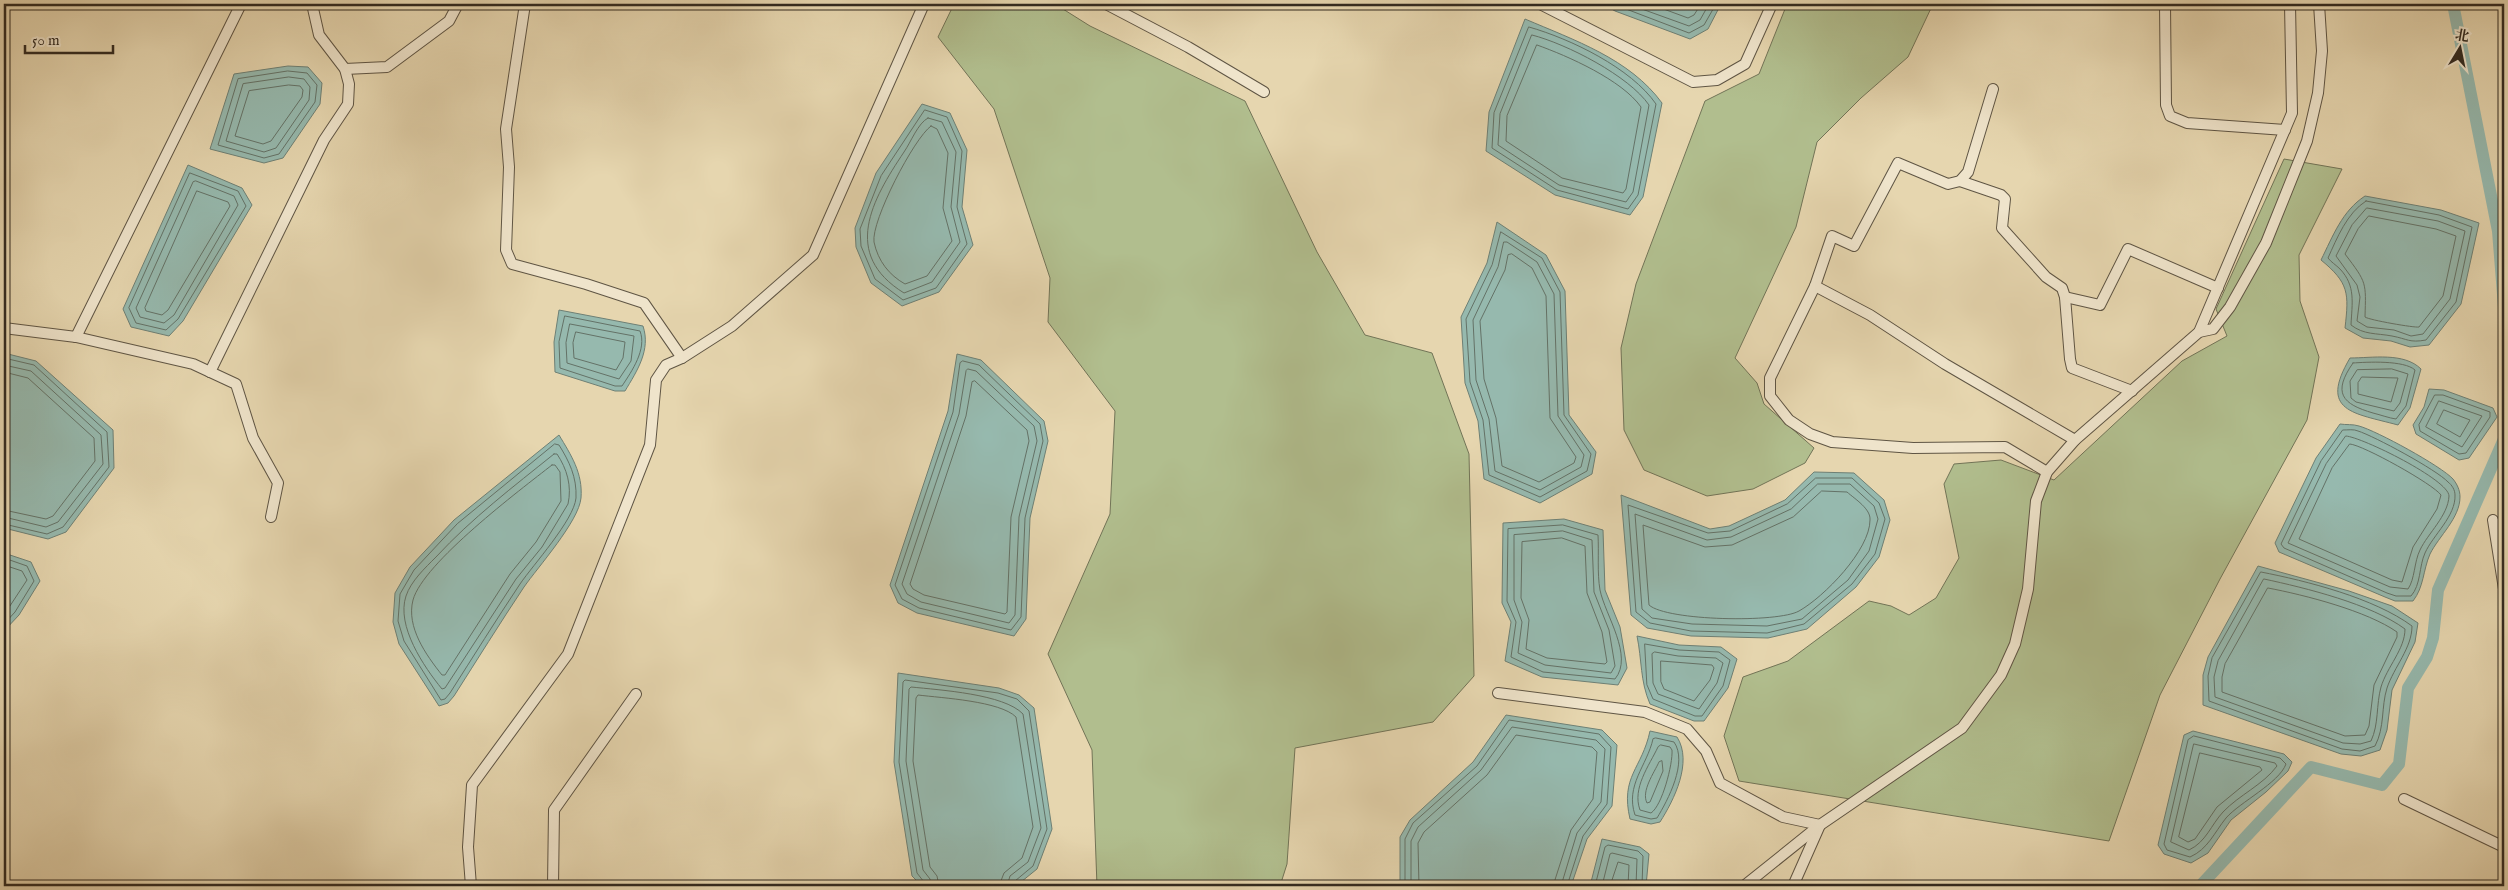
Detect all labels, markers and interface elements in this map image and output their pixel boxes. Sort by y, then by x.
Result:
scale bar [25,22,112,54]
north arrow [2436,22,2486,72]
text: 北 [2454,26,2471,46]
text: 50 m [32,31,60,50]

